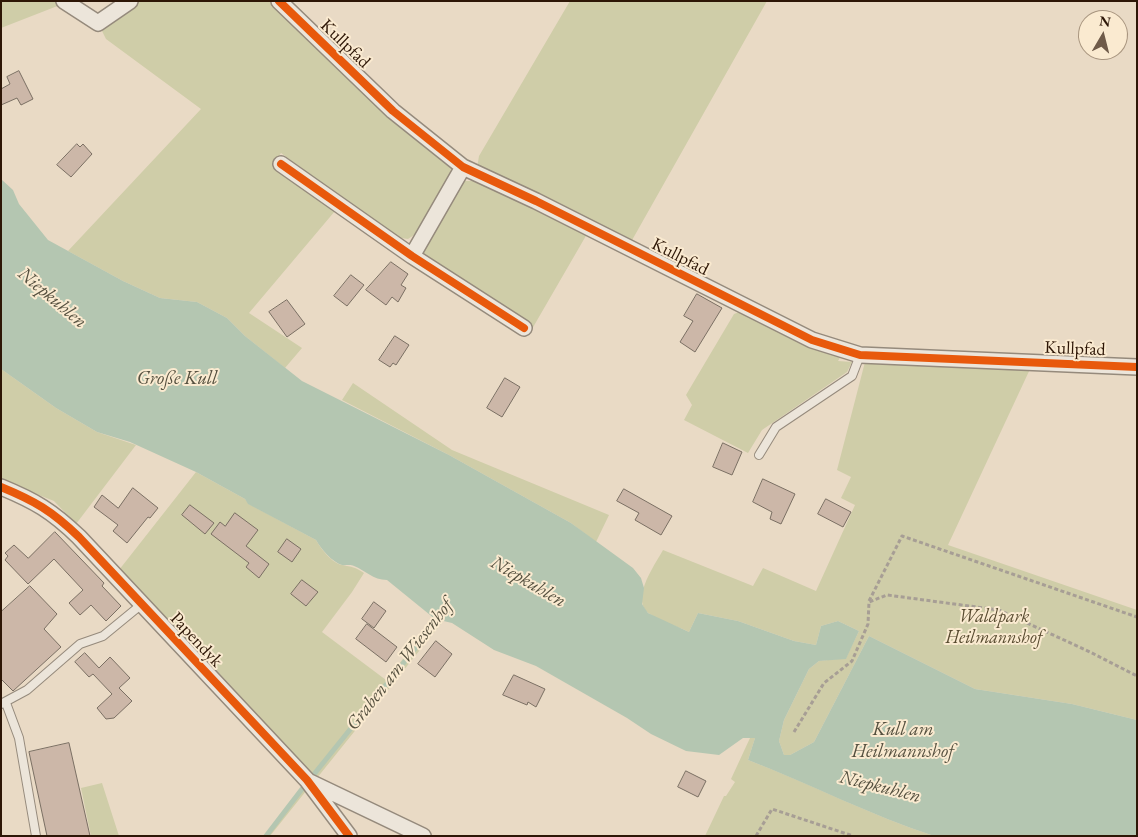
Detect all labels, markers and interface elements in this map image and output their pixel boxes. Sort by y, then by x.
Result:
north arrow [1078,10,1128,60]
text: N [1098,11,1112,31]
street label: Kullpfad [315,15,375,73]
street label: Kullpfad [648,233,712,281]
water label: Niepkuhlen [13,263,91,333]
street label: Kullpfad [1044,337,1106,361]
water label: Große Kull [137,368,217,390]
water label: Niepkuhlen [486,551,570,613]
water label: Graben am Wiesenhof [342,595,458,735]
park label: Waldpark Heilmannshof [945,606,1043,649]
street label: Papendyk [165,608,227,672]
water label: Kull am Heilmannshof [852,719,954,763]
water label: Niepkuhlen [837,766,923,808]

